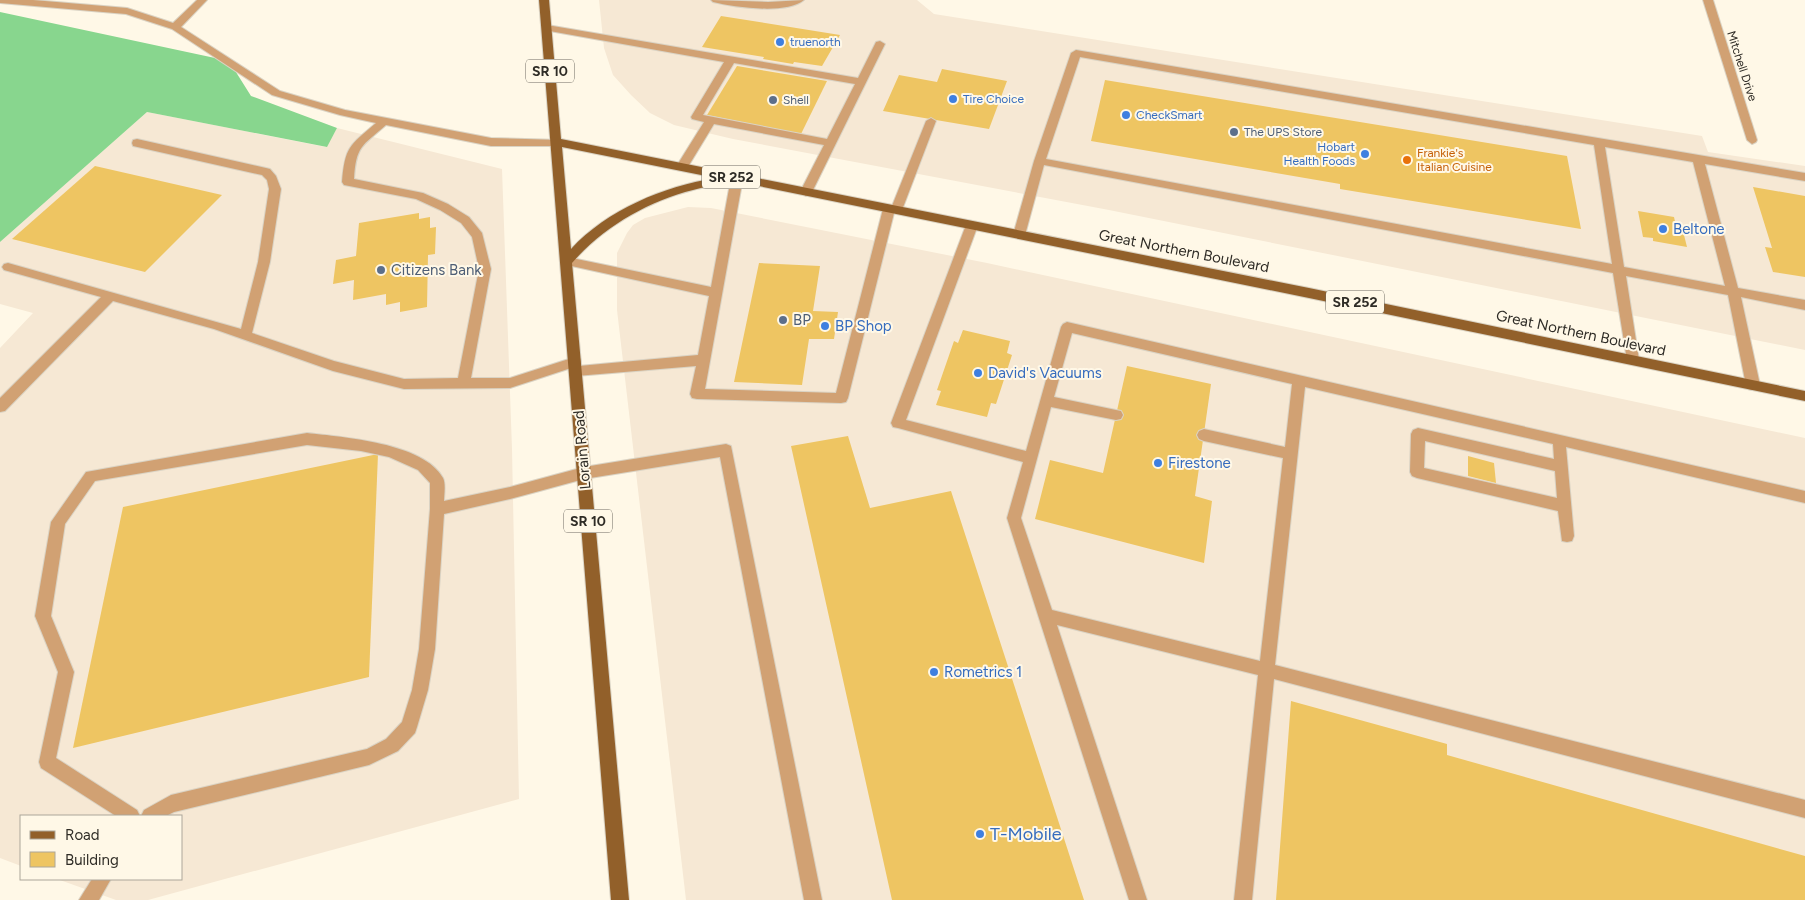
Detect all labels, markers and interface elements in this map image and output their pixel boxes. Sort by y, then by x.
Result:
street label: Mitchell Drive [1724,29,1760,103]
place label: truenorth [790,35,841,49]
marker: truenorth [774,36,786,48]
road number: SR 10 [526,59,574,82]
place label: Tire Choice [963,92,1025,106]
place label: Shell [783,93,809,107]
marker: Tire Choice [947,93,959,105]
marker: Shell [767,94,779,106]
place label: CheckSmart [1136,108,1203,122]
marker: CheckSmart [1120,109,1132,121]
place label: The UPS Store [1244,125,1322,139]
marker: The UPS Store [1228,126,1240,138]
place label: Hobart Health Foods [1283,140,1355,168]
place label: Frankie's Italian Cuisine [1417,146,1492,174]
marker: Hobart Health Foods [1359,148,1371,160]
marker: Frankie's Italian Cuisine [1401,154,1413,166]
road number: SR 252 [702,166,760,188]
place label: Beltone [1673,220,1725,238]
marker: Beltone [1657,223,1669,235]
street label: Great Northern Boulevard [1097,226,1271,276]
place label: Citizens Bank [391,261,482,279]
marker: Citizens Bank [375,264,387,276]
road number: SR 252 [1326,290,1384,314]
street label: Great Northern Boulevard [1494,306,1668,360]
place label: BP [793,311,811,329]
marker: BP [777,314,789,326]
place label: BP Shop [835,317,892,335]
marker: BP Shop [819,320,831,332]
place label: David's Vacuums [988,364,1102,382]
marker: David's Vacuums [972,367,984,379]
street label: Lorain Road [570,410,594,490]
place label: Firestone [1168,454,1231,472]
marker: Firestone [1152,457,1164,469]
road number: SR 10 [564,510,612,532]
place label: Rometrics 1 [944,663,1022,681]
marker: Rometrics 1 [928,666,940,678]
legend [20,815,182,880]
place label: T-Mobile [990,823,1062,845]
text: Road [65,826,100,844]
marker: T-Mobile [974,828,986,840]
text: Building [65,851,119,869]

